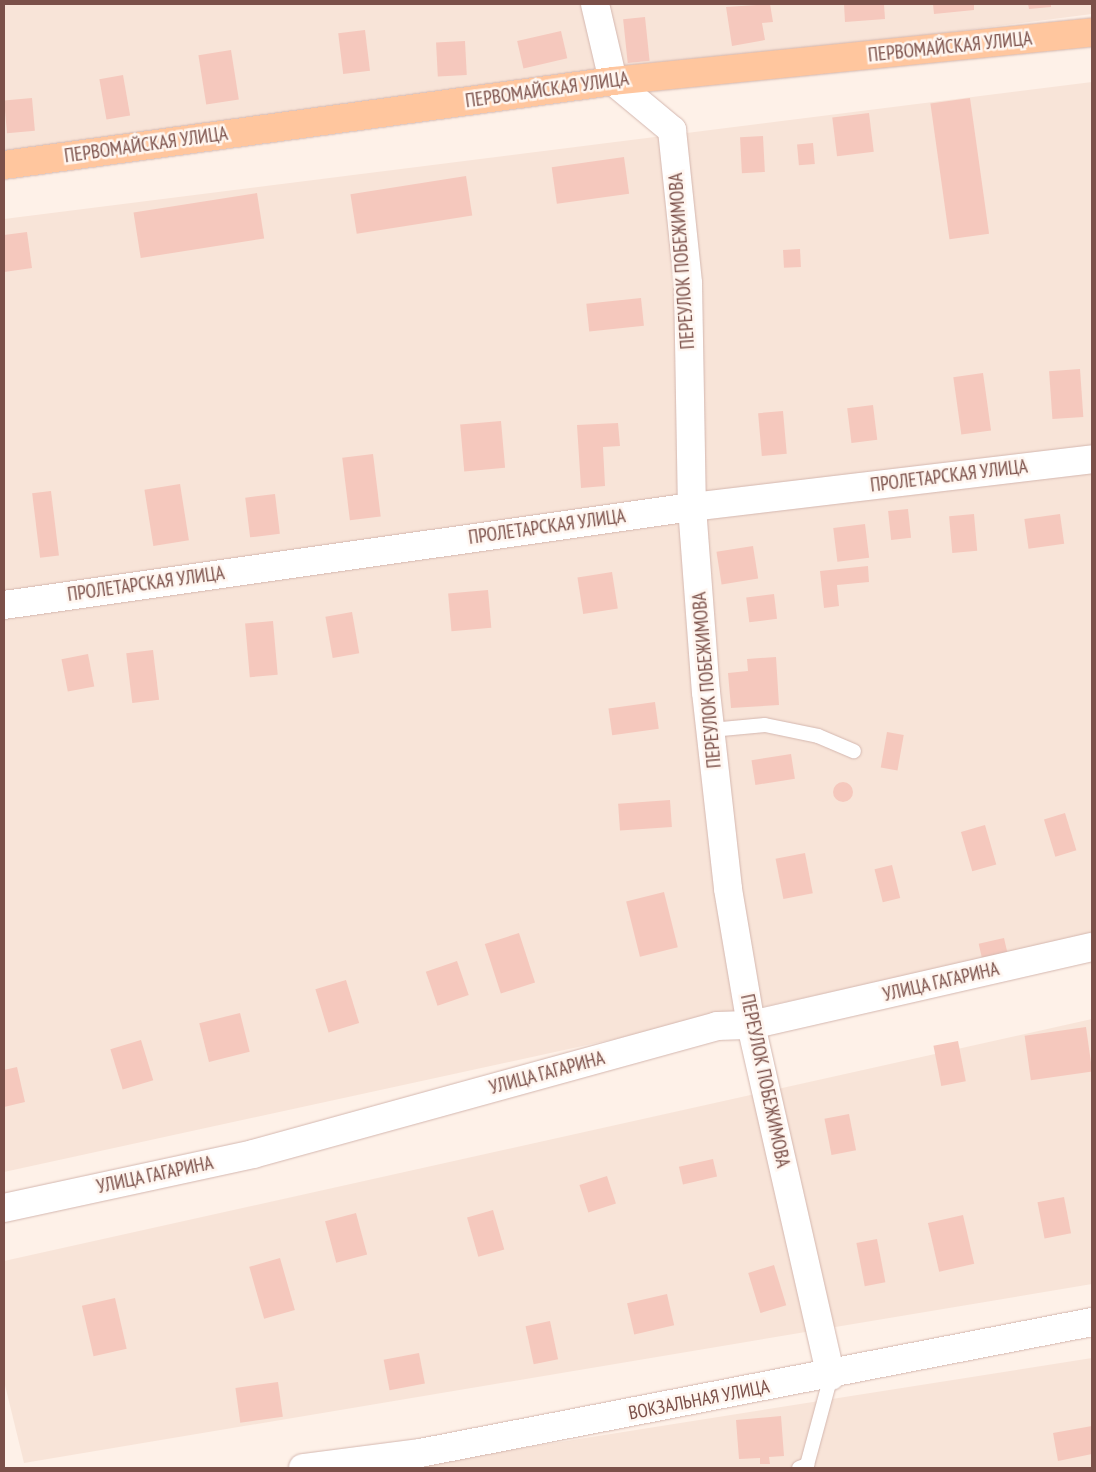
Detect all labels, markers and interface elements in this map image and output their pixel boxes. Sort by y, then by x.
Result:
street label: ПЕРВОМАЙСКАЯ УЛИЦА [867,27,1033,67]
street label: ПЕРВОМАЙСКАЯ УЛИЦА [464,67,630,113]
street label: ПЕРВОМАЙСКАЯ УЛИЦА [63,122,229,168]
street label: ПЕРЕУЛОК ПОБЕЖИМОВА [664,172,700,350]
street label: ПРОЛЕТАРСКАЯ УЛИЦА [869,455,1029,497]
street label: ПРОЛЕТАРСКАЯ УЛИЦА [467,505,627,549]
street label: ПРОЛЕТАРСКАЯ УЛИЦА [66,562,226,606]
street label: ПЕРЕУЛОК ПОБЕЖИМОВА [688,591,726,769]
street label: УЛИЦА ГАГАРИНА [880,957,1002,1007]
street label: ПЕРЕУЛОК ПОБЕЖИМОВА [735,992,795,1170]
street label: УЛИЦА ГАГАРИНА [486,1047,608,1099]
street label: УЛИЦА ГАГАРИНА [94,1151,216,1199]
street label: ВОКЗАЛЬНАЯ УЛИЦА [626,1375,772,1425]

